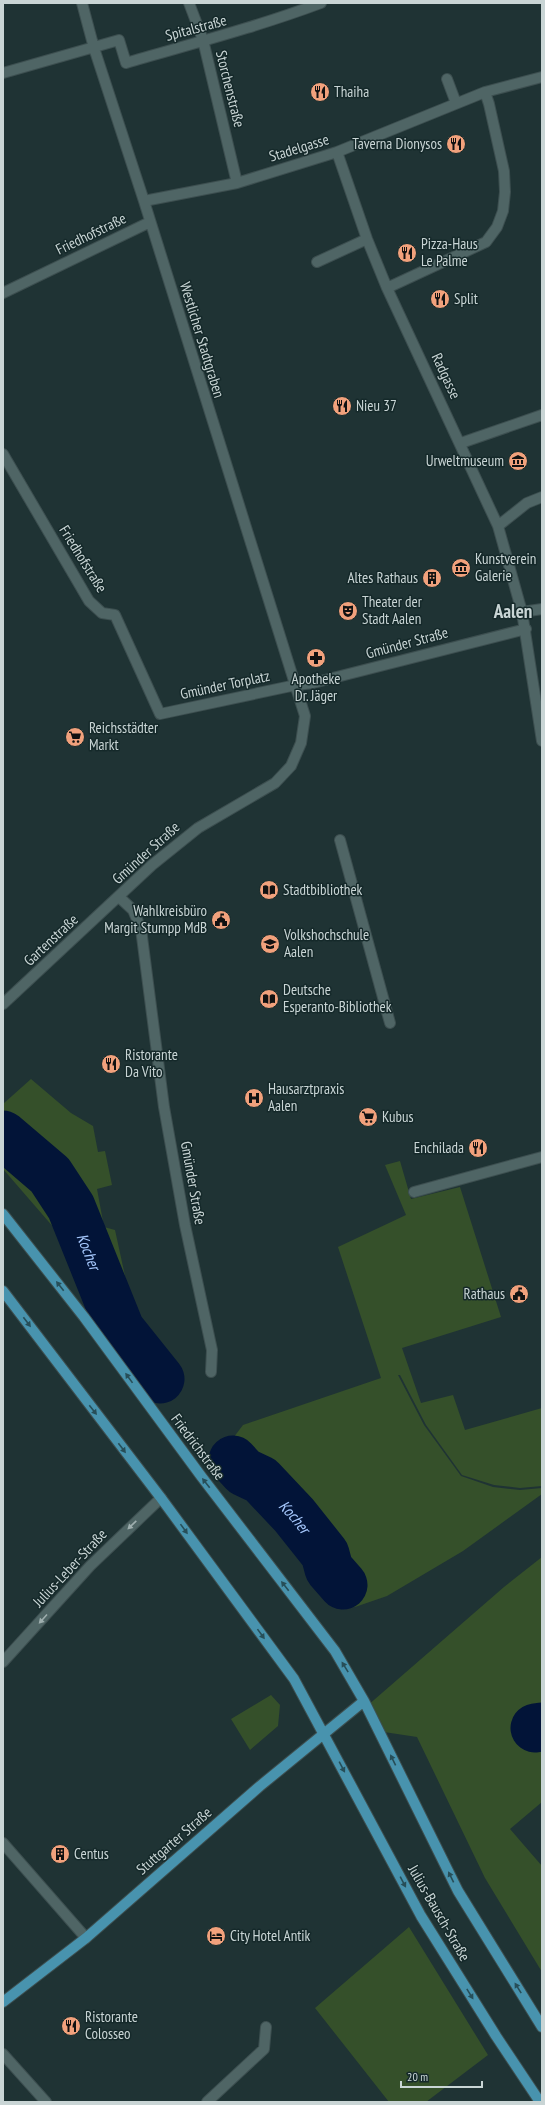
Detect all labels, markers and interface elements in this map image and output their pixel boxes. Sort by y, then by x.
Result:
street label: Spitalstraße [163,10,229,45]
street label: Storchenstraße [212,48,249,129]
restaurant icon: Thaiha [309,81,331,103]
place label: Thaiha [334,82,369,101]
street label: Stadelgasse [267,129,331,166]
restaurant icon: Taverna Dionysos [445,133,467,155]
place label: Taverna Dionysos [352,134,442,153]
street label: Friedhofstraße [53,208,129,259]
place label: Pizza-Haus Le Palme [421,234,478,270]
restaurant icon: Pizza-Haus Le Palme [396,242,418,264]
street label: Westlicher Stadtgraben [176,280,229,400]
restaurant icon: Split [429,288,451,310]
place label: Split [454,289,478,308]
street label: Radgasse [428,350,465,402]
restaurant icon: Nieu 37 [331,395,353,417]
place label: Nieu 37 [356,396,397,415]
museum icon: Urweltmuseum [507,450,529,472]
place label: Urweltmuseum [426,451,504,470]
street label: Friedhofstraße [55,522,112,596]
place label: Kunstverein Galerie [475,549,536,585]
museum icon: Kunstverein Galerie [450,557,472,579]
building icon: Altes Rathaus [421,567,443,589]
place label: Altes Rathaus [347,568,418,587]
place label: Theater der Stadt Aalen [362,592,423,628]
district label: Aalen [493,599,532,623]
theatre icon: Theater der Stadt Aalen [337,600,359,622]
street label: Gmünder Straße [364,622,450,663]
pharmacy icon: Apotheke Dr. Jäger [305,647,327,669]
street label: Gmünder Torplatz [178,666,271,703]
place label: Apotheke Dr. Jäger [292,669,340,705]
place label: Reichsstädter Markt [89,718,159,754]
supermarket icon: Reichsstädter Markt [64,726,86,748]
street label: Gmünder Straße [108,817,183,888]
library icon: Stadtbibliothek [258,879,280,901]
place label: Stadtbibliothek [283,880,363,899]
place label: Wahlkreisbüro Margit Stumpp MdB [104,901,207,937]
public building icon: Wahlkreisbüro Margit Stumpp MdB [210,909,232,931]
street label: Gartenstraße [20,910,82,970]
place label: Volkshochschule Aalen [283,925,369,961]
school or university icon: Volkshochschule Aalen [259,933,281,955]
place label: Deutsche Esperanto-Bibliothek [283,980,392,1016]
library icon: Deutsche Esperanto-Bibliothek [258,988,280,1010]
place label: Ristorante Da Vito [125,1045,178,1081]
restaurant icon: Ristorante Da Vito [100,1053,122,1075]
place label: Hausarztpraxis Aalen [268,1079,344,1115]
hospital icon: Hausarztpraxis Aalen [243,1087,265,1109]
supermarket icon: Kubus [357,1106,379,1128]
place label: Kubus [382,1107,414,1126]
restaurant icon: Enchilada [467,1137,489,1159]
place label: Enchilada [414,1138,464,1157]
street label: Gmünder Straße [177,1140,210,1226]
water label: Kocher [73,1230,106,1275]
one-way arrow [55,1280,64,1291]
public building icon: Rathaus [508,1283,530,1305]
place label: Rathaus [463,1284,505,1303]
one-way arrow [23,1316,31,1327]
one-way arrow [125,1373,133,1384]
one-way arrow [89,1404,97,1415]
street label: Friedrichstraße [167,1410,230,1484]
one-way arrow [118,1442,126,1453]
one-way arrow [202,1478,210,1488]
water label: Kocher [275,1496,316,1540]
one-way arrow [127,1520,137,1530]
one-way arrow [179,1524,188,1535]
street label: Julius-Leber-Straße [28,1525,111,1611]
one-way arrow [281,1581,290,1592]
one-way arrow [38,1613,47,1624]
one-way arrow [257,1628,265,1639]
one-way arrow [341,1661,349,1672]
one-way arrow [390,1755,396,1766]
one-way arrow [339,1761,346,1773]
street label: Stuttgarter Straße [132,1803,215,1879]
building icon: Centus [49,1843,71,1865]
place label: Centus [74,1844,109,1863]
street label: Julius-Bausch-Straße [404,1860,475,1964]
one-way arrow [448,1871,454,1882]
one-way arrow [400,1876,407,1888]
hotel icon: City Hotel Antik [205,1925,227,1947]
place label: City Hotel Antik [230,1926,311,1945]
one-way arrow [514,1983,522,1993]
one-way arrow [466,1988,473,2000]
place label: Ristorante Colosseo [85,2007,138,2043]
restaurant icon: Ristorante Colosseo [60,2015,82,2037]
scale bar [401,2063,482,2089]
text: 20 m [407,2069,428,2084]

